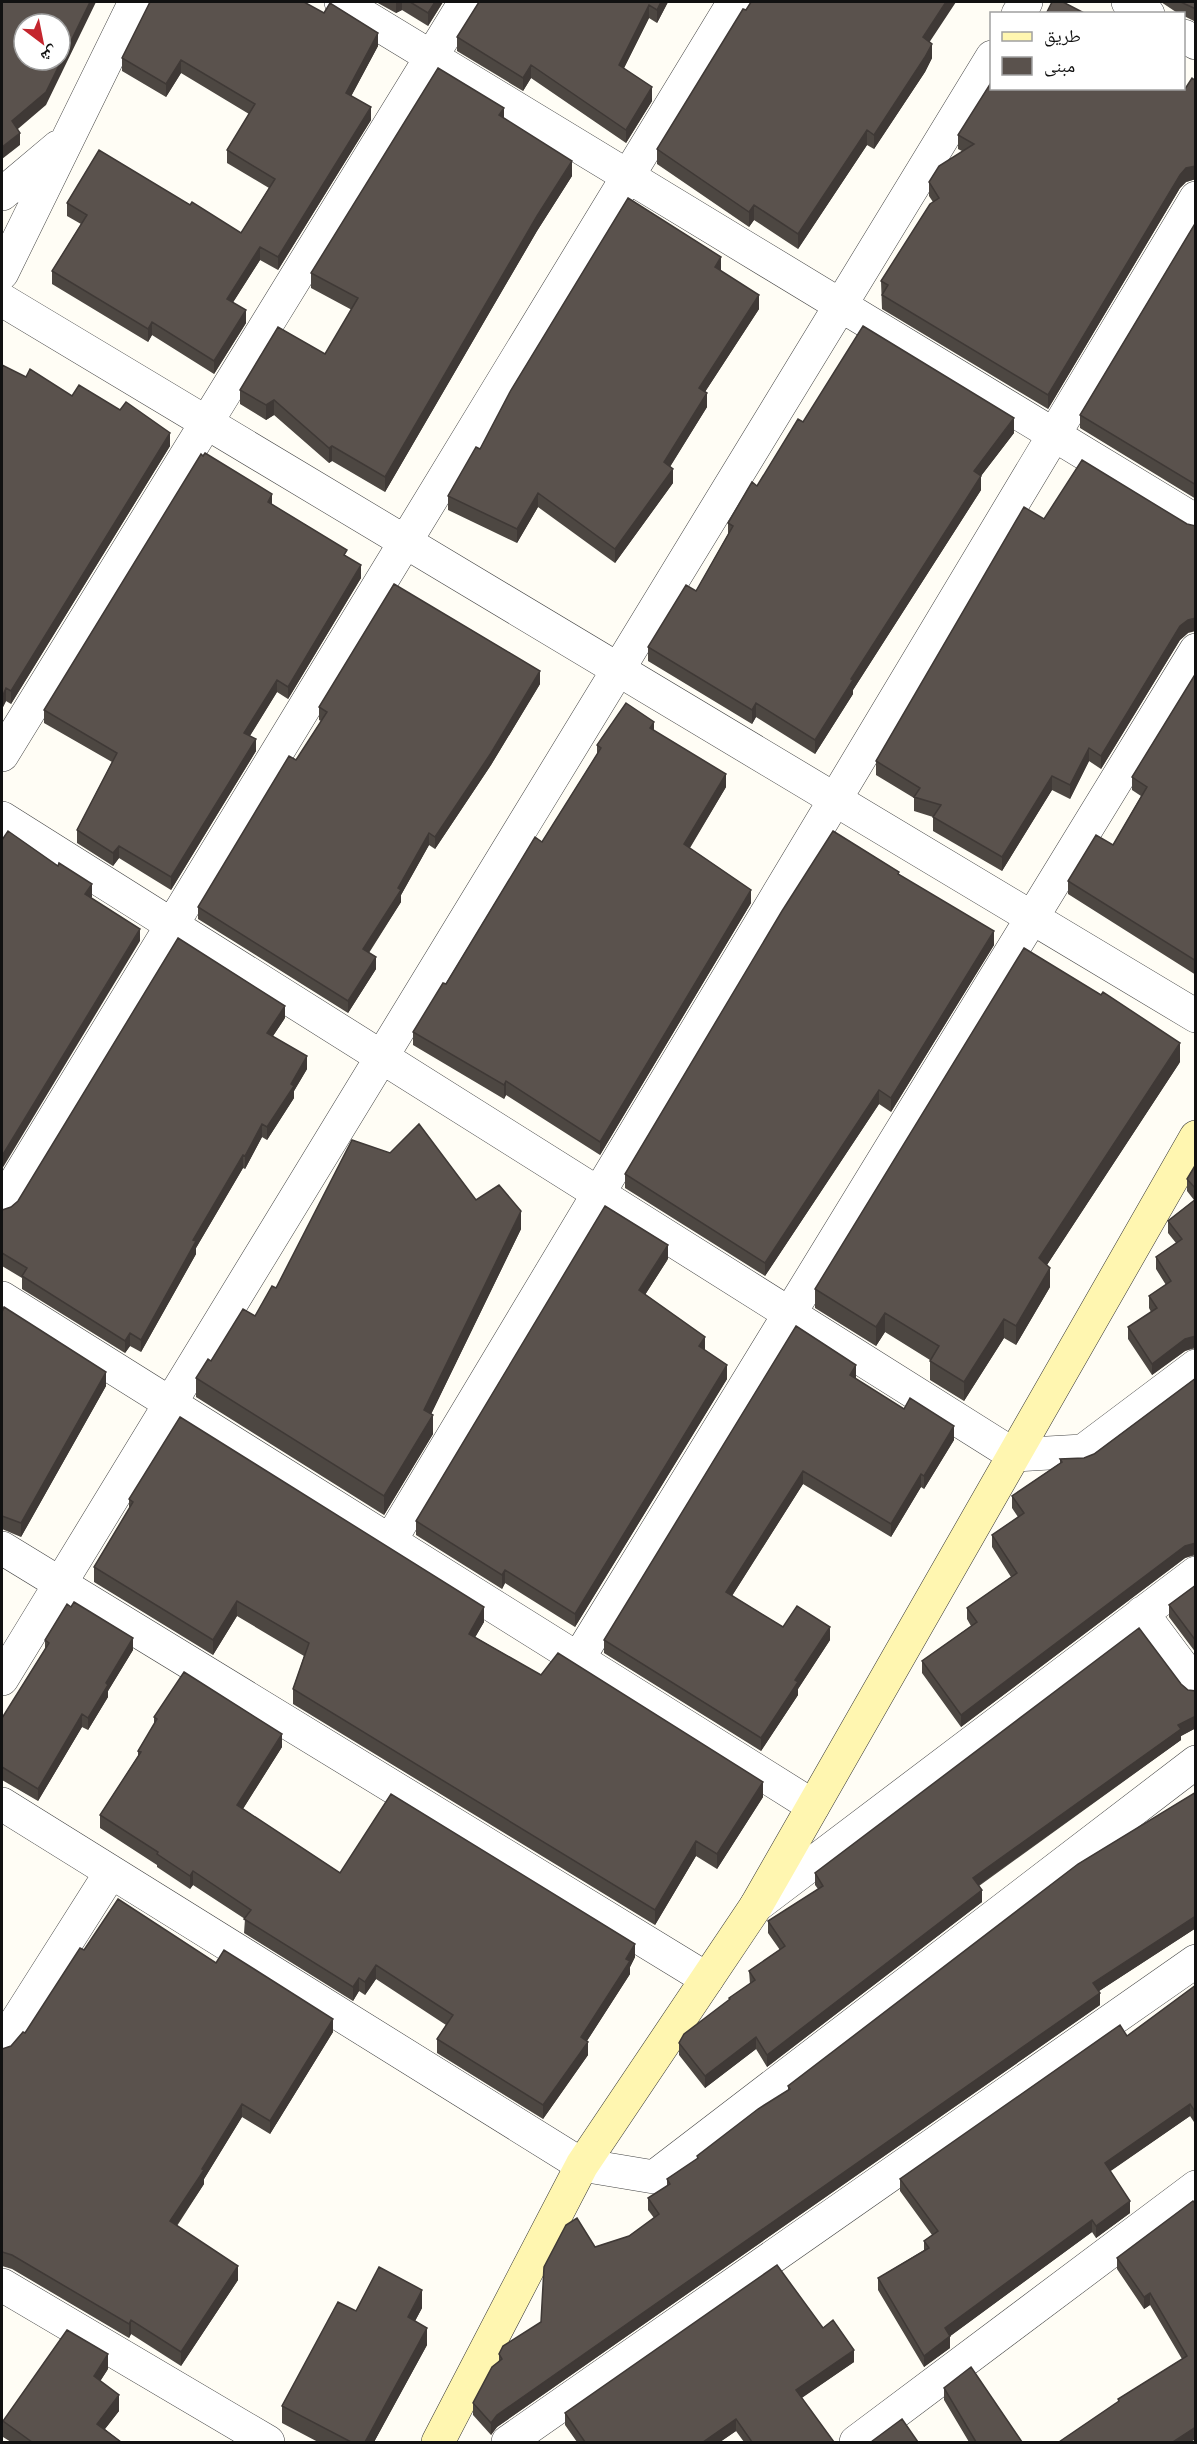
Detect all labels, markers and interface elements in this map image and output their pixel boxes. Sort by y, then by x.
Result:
north arrow [12,12,72,72]
legend [990,12,1185,90]
text: طريق [1044,23,1081,47]
text: ش [37,41,63,69]
text: مبنى [1044,53,1075,77]

